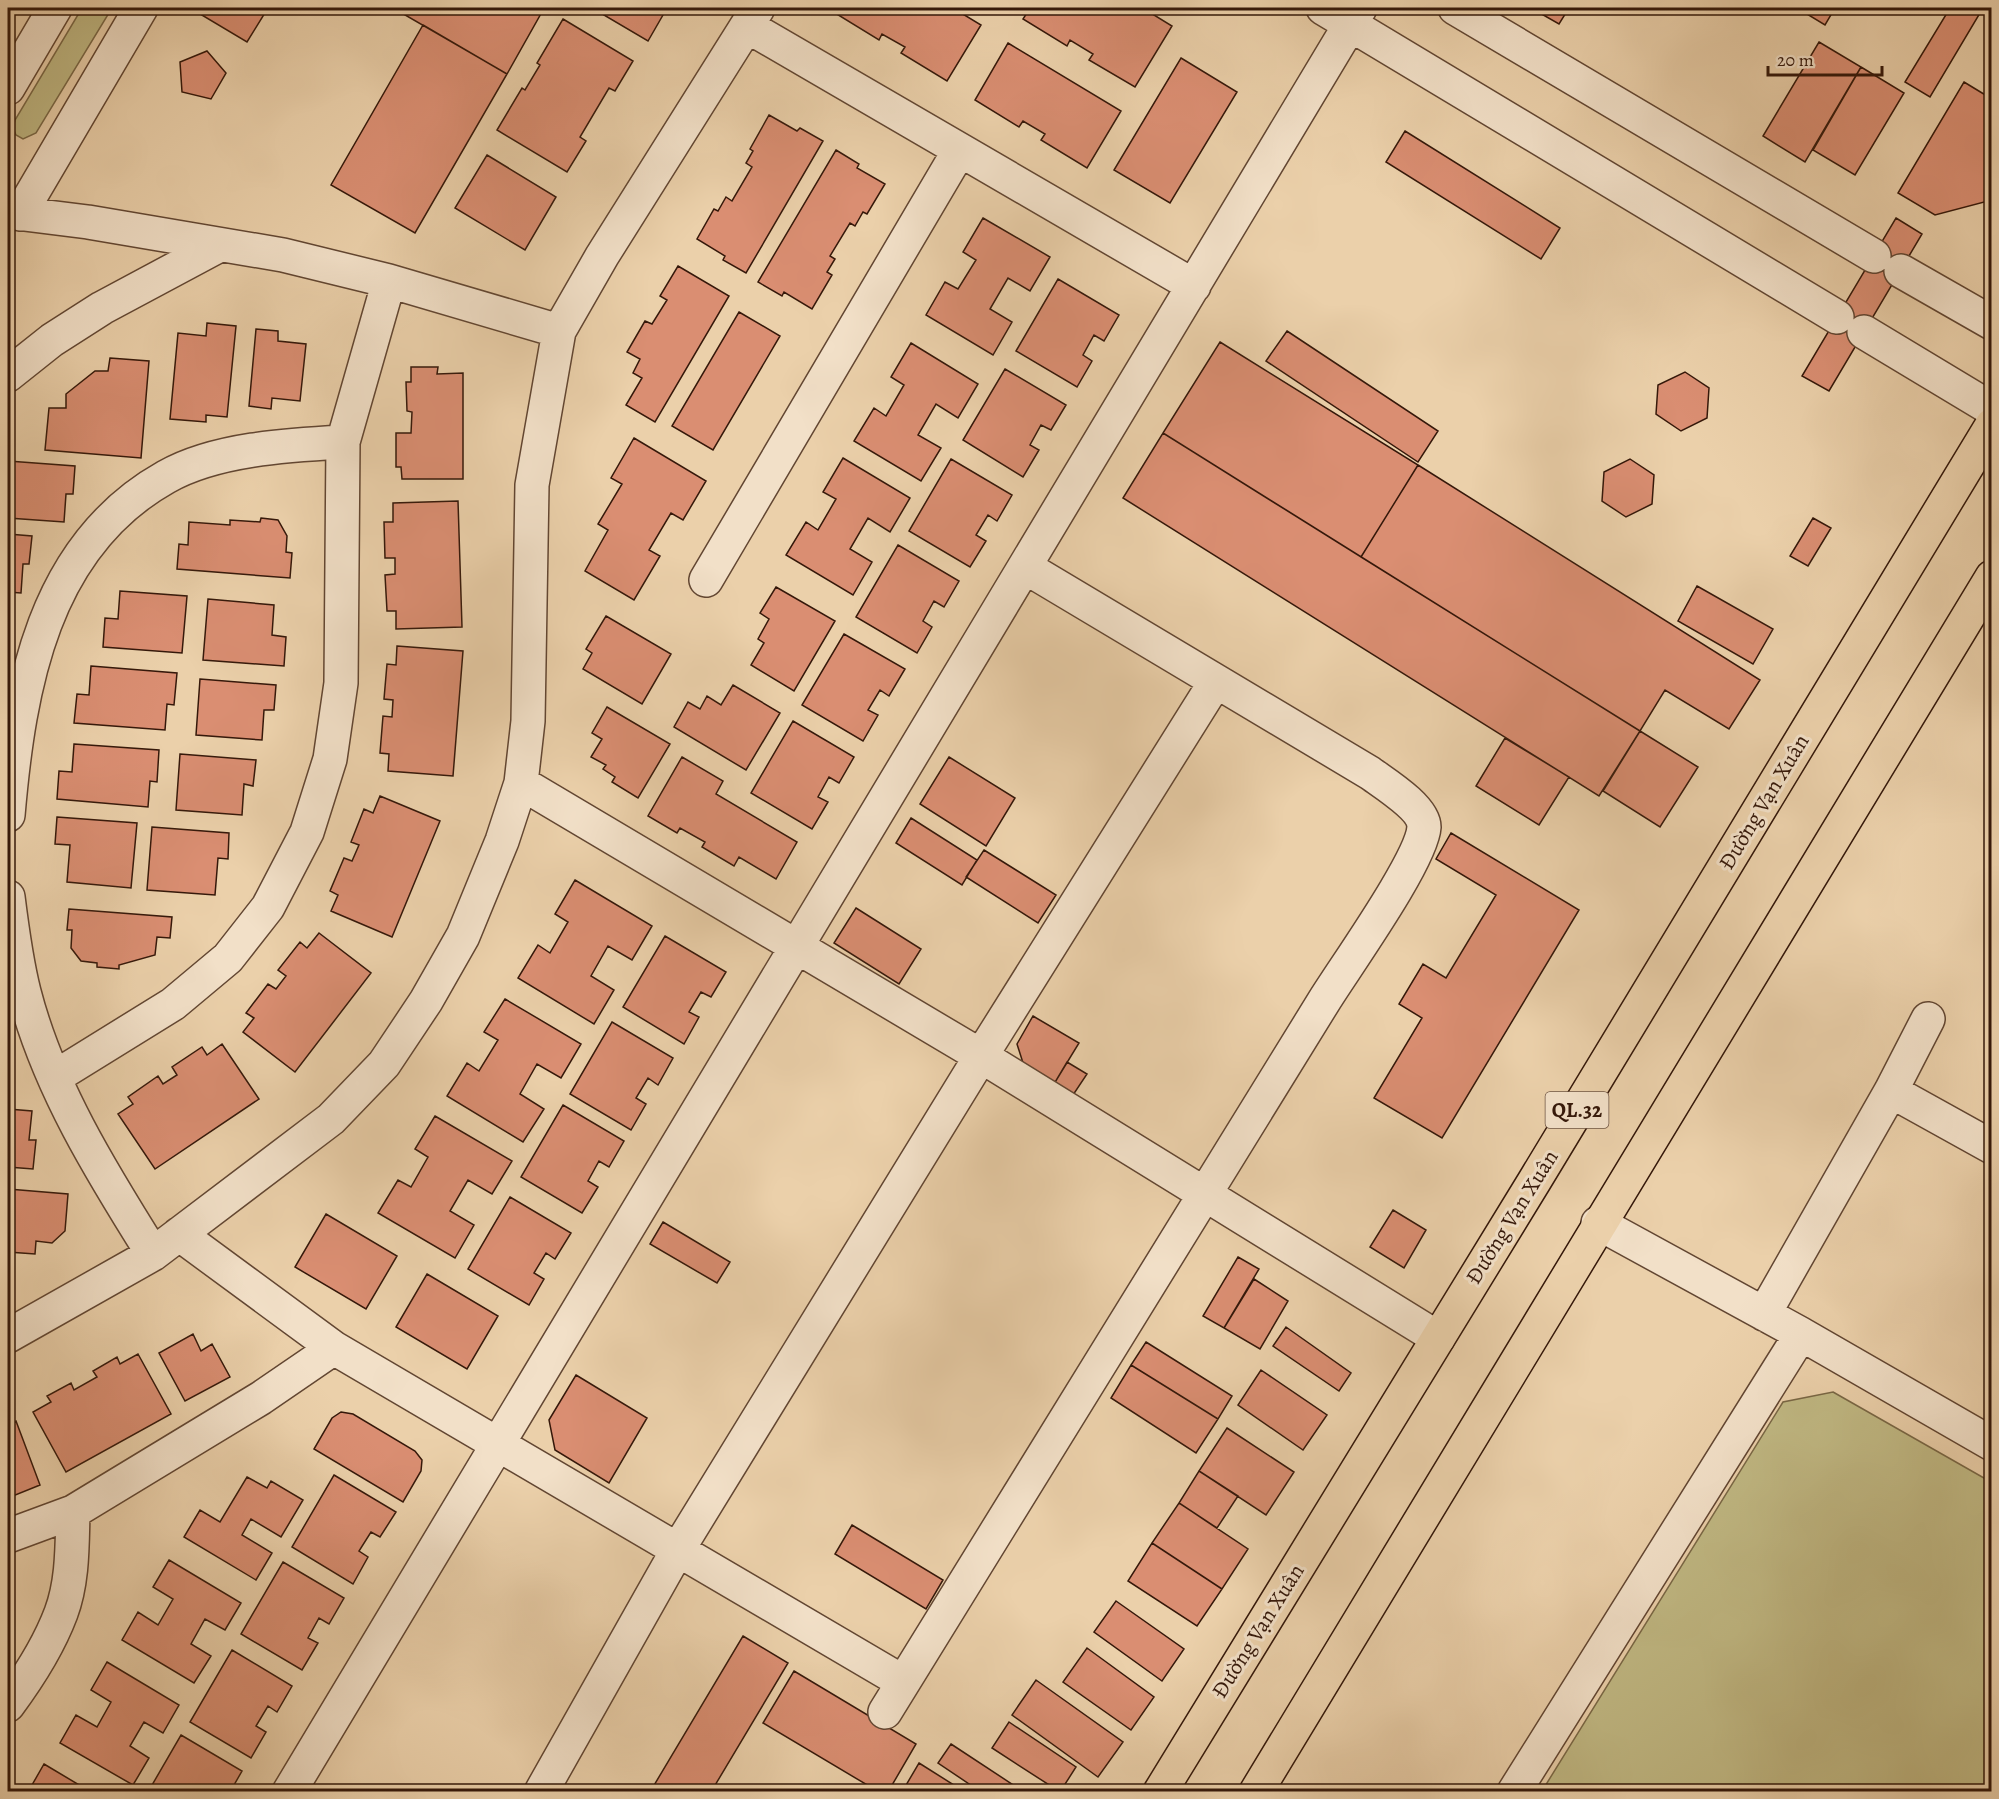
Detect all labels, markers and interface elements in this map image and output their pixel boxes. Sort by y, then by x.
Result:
scale bar [1768,39,1882,77]
text: 20 m [1777,48,1814,72]
street label: Đường Vạn Xuân [1712,729,1816,875]
road number: QL.32 [1546,1092,1608,1128]
street label: Đường Vạn Xuân [1459,1144,1565,1290]
street label: Đường Vạn Xuân [1205,1558,1311,1704]

